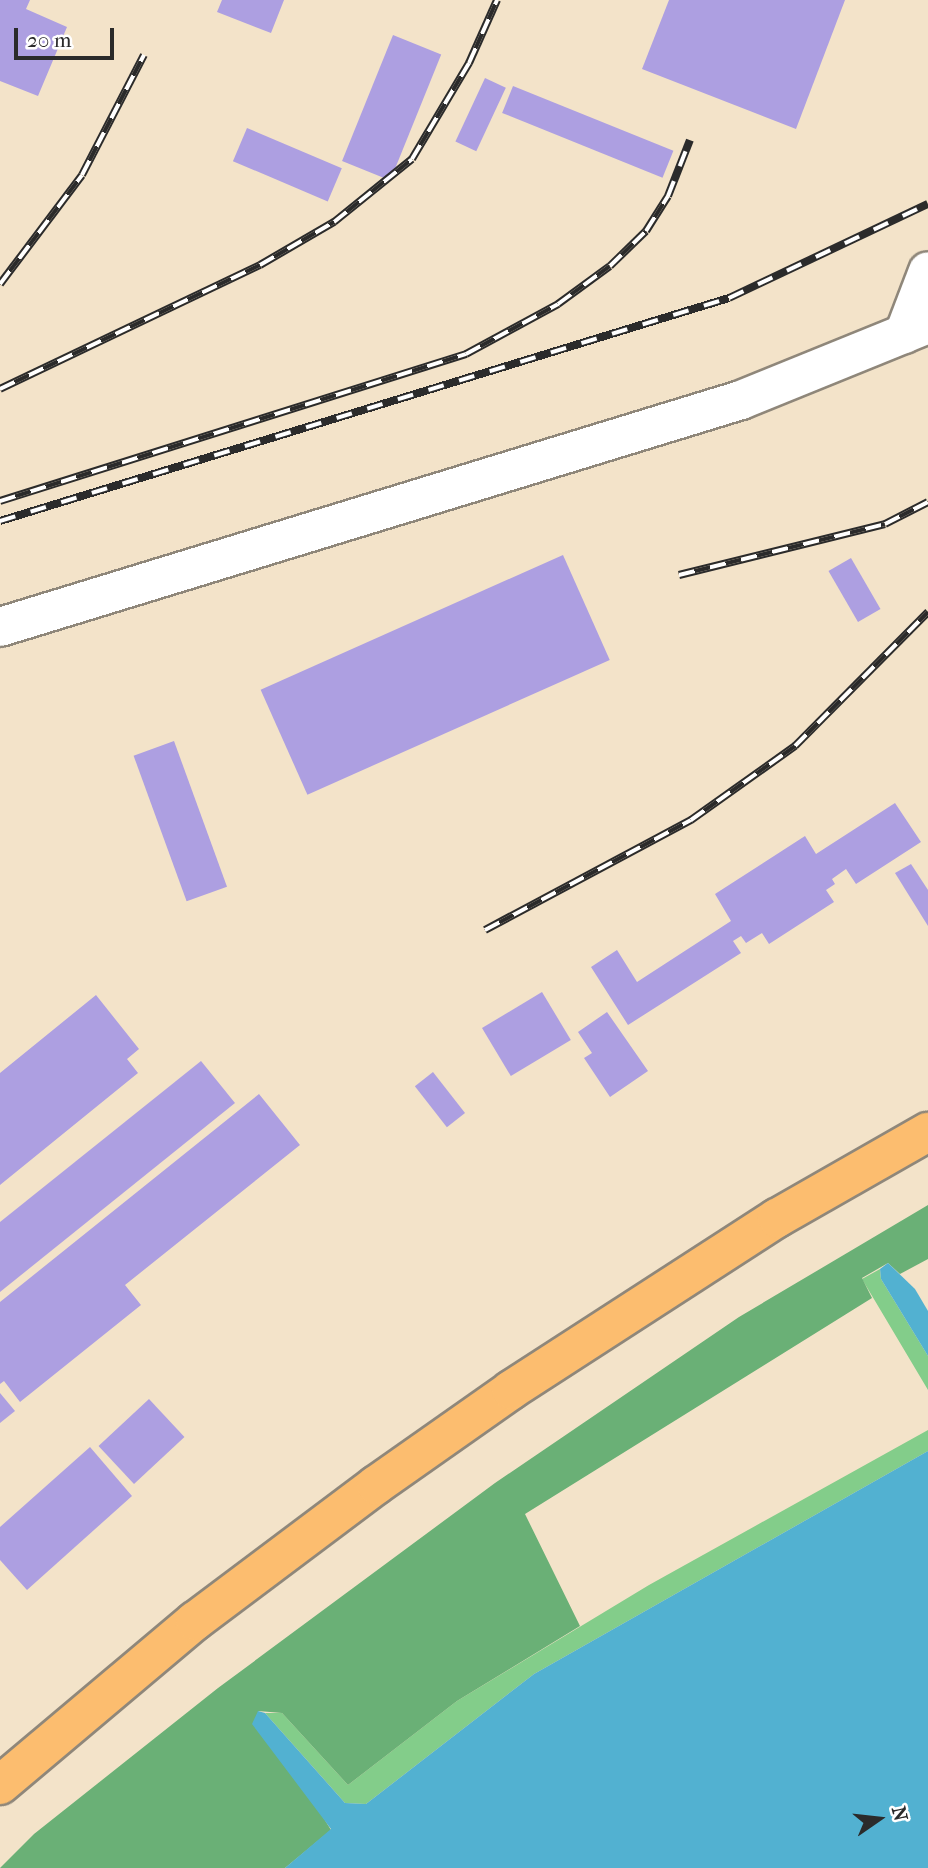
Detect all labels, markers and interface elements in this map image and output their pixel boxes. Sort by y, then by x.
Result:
scale bar [18,14,117,58]
text: 20 m [27,28,71,52]
north arrow [844,1784,914,1854]
text: N [887,1804,912,1824]

